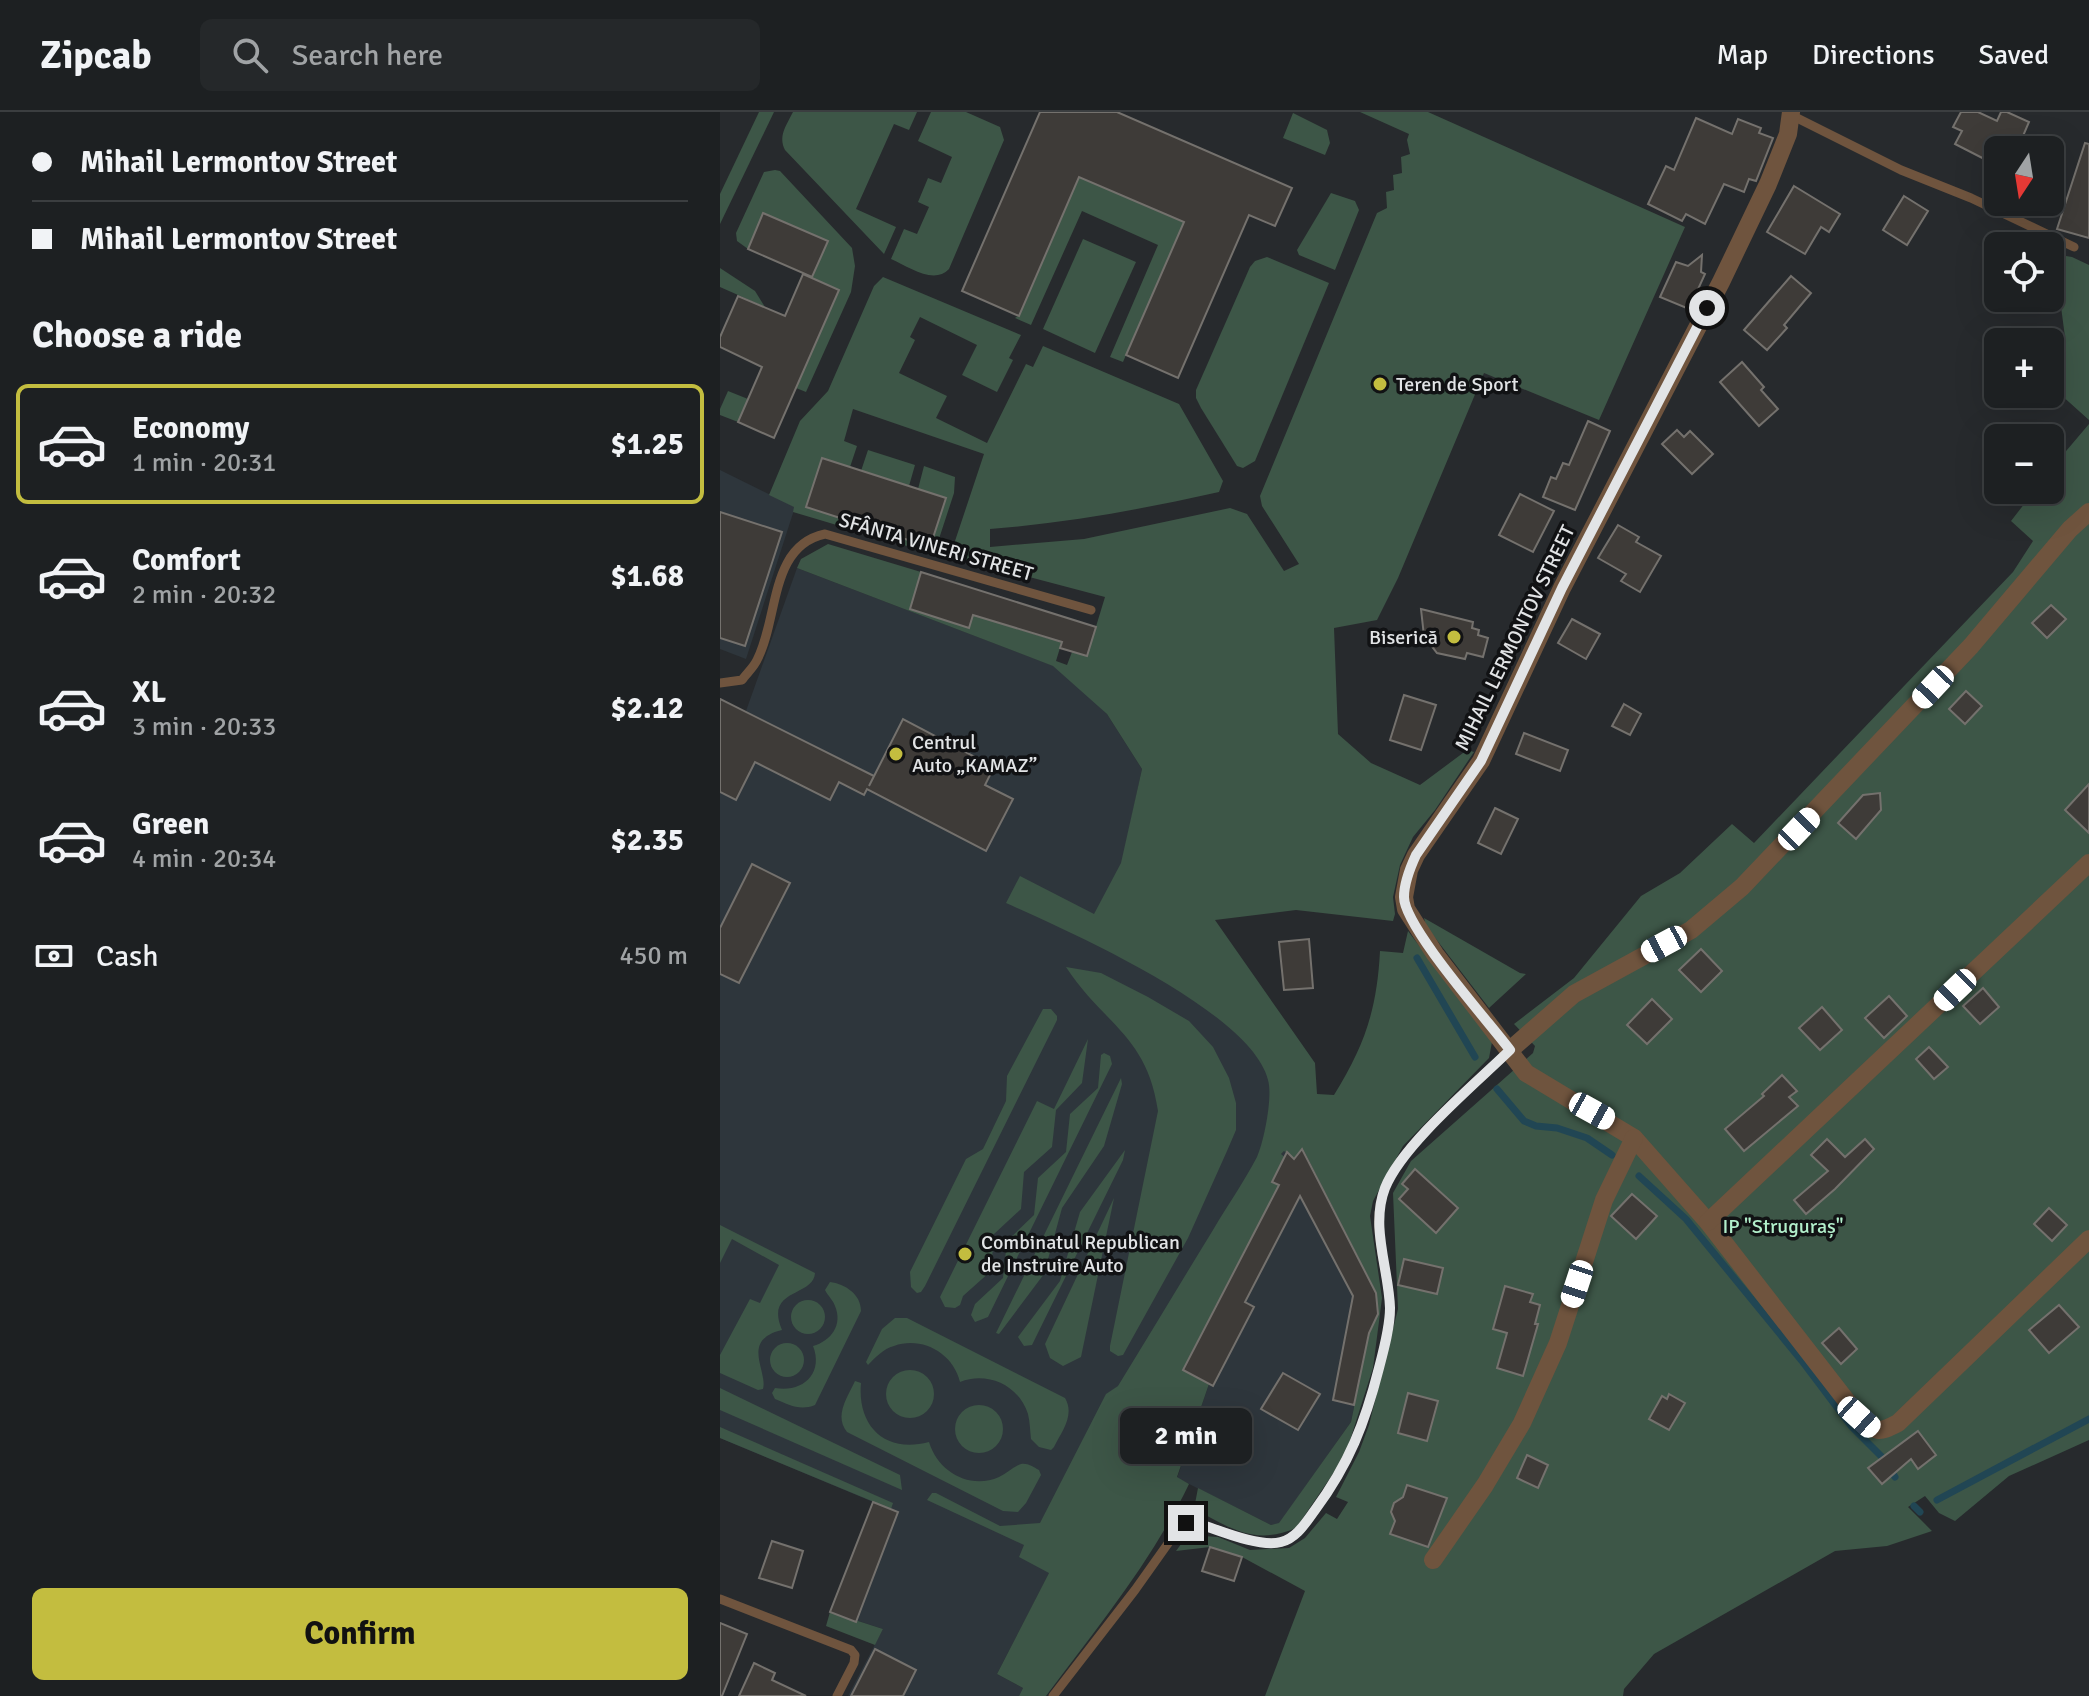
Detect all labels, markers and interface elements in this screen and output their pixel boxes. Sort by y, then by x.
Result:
search box [200,19,760,91]
text: Zipcab [40,32,152,79]
icon: search [228,33,272,77]
text: Search here [292,37,443,74]
text: Map [1716,38,1768,72]
text: Directions [1812,38,1934,72]
text: Saved [1978,38,2049,72]
north arrow [1984,136,2064,216]
map controls [1984,136,2064,504]
text: Mihail Lermontov Street [80,144,397,181]
text: Mihail Lermontov Street [80,221,397,258]
button: locate [1984,232,2064,312]
route start [1689,290,1725,326]
text: Choose a ride [32,313,242,358]
button: + [1984,328,2064,408]
place label: Teren de Sport [1396,372,1518,397]
marker: Teren de Sport [1371,375,1389,393]
icon: car [36,408,108,480]
text: Economy [132,410,249,447]
button: − [1984,424,2064,504]
text: $1.25 [611,426,684,463]
text: 1 min · 20:31 [132,447,276,479]
street label: SFÂNTA VINERI STREET [836,507,1036,587]
street label: MIHAIL LERMONTOV STREET [1449,521,1581,755]
icon: car [36,540,108,612]
text: Comfort [132,542,241,579]
text: $1.68 [611,558,684,595]
text: 2 min · 20:32 [132,579,276,611]
place label: Biserică [1369,625,1438,650]
marker: Biserică [1445,628,1463,646]
car [1908,661,1958,713]
icon: car [36,672,108,744]
text: XL [132,674,166,711]
text: $2.12 [611,690,684,727]
text: 3 min · 20:33 [132,711,276,743]
place label: Centrul Auto „KAMAZ” [912,730,1037,778]
marker: Centrul Auto „KAMAZ” [887,745,905,763]
car [1774,803,1824,855]
icon: car [36,804,108,876]
text: Green [132,806,209,843]
text: $2.35 [611,822,684,859]
text: 4 min · 20:34 [132,843,276,875]
car [1637,922,1691,966]
icon: cash [32,934,76,978]
text: Cash [96,938,159,975]
text: 450 m [619,940,688,972]
car [1929,965,1981,1015]
car [1565,1089,1619,1133]
park label: IP "Struguraș" [1722,1214,1844,1239]
place label: Combinatul Republican de Instruire Auto [981,1230,1180,1278]
marker: Combinatul Republican de Instruire Auto [956,1245,974,1263]
car [1558,1257,1596,1311]
car [1833,1392,1885,1442]
callout: 2 min [1120,1407,1252,1463]
text: 2 min [1155,1420,1217,1452]
route end [1168,1505,1204,1541]
button: Confirm [32,1588,688,1680]

